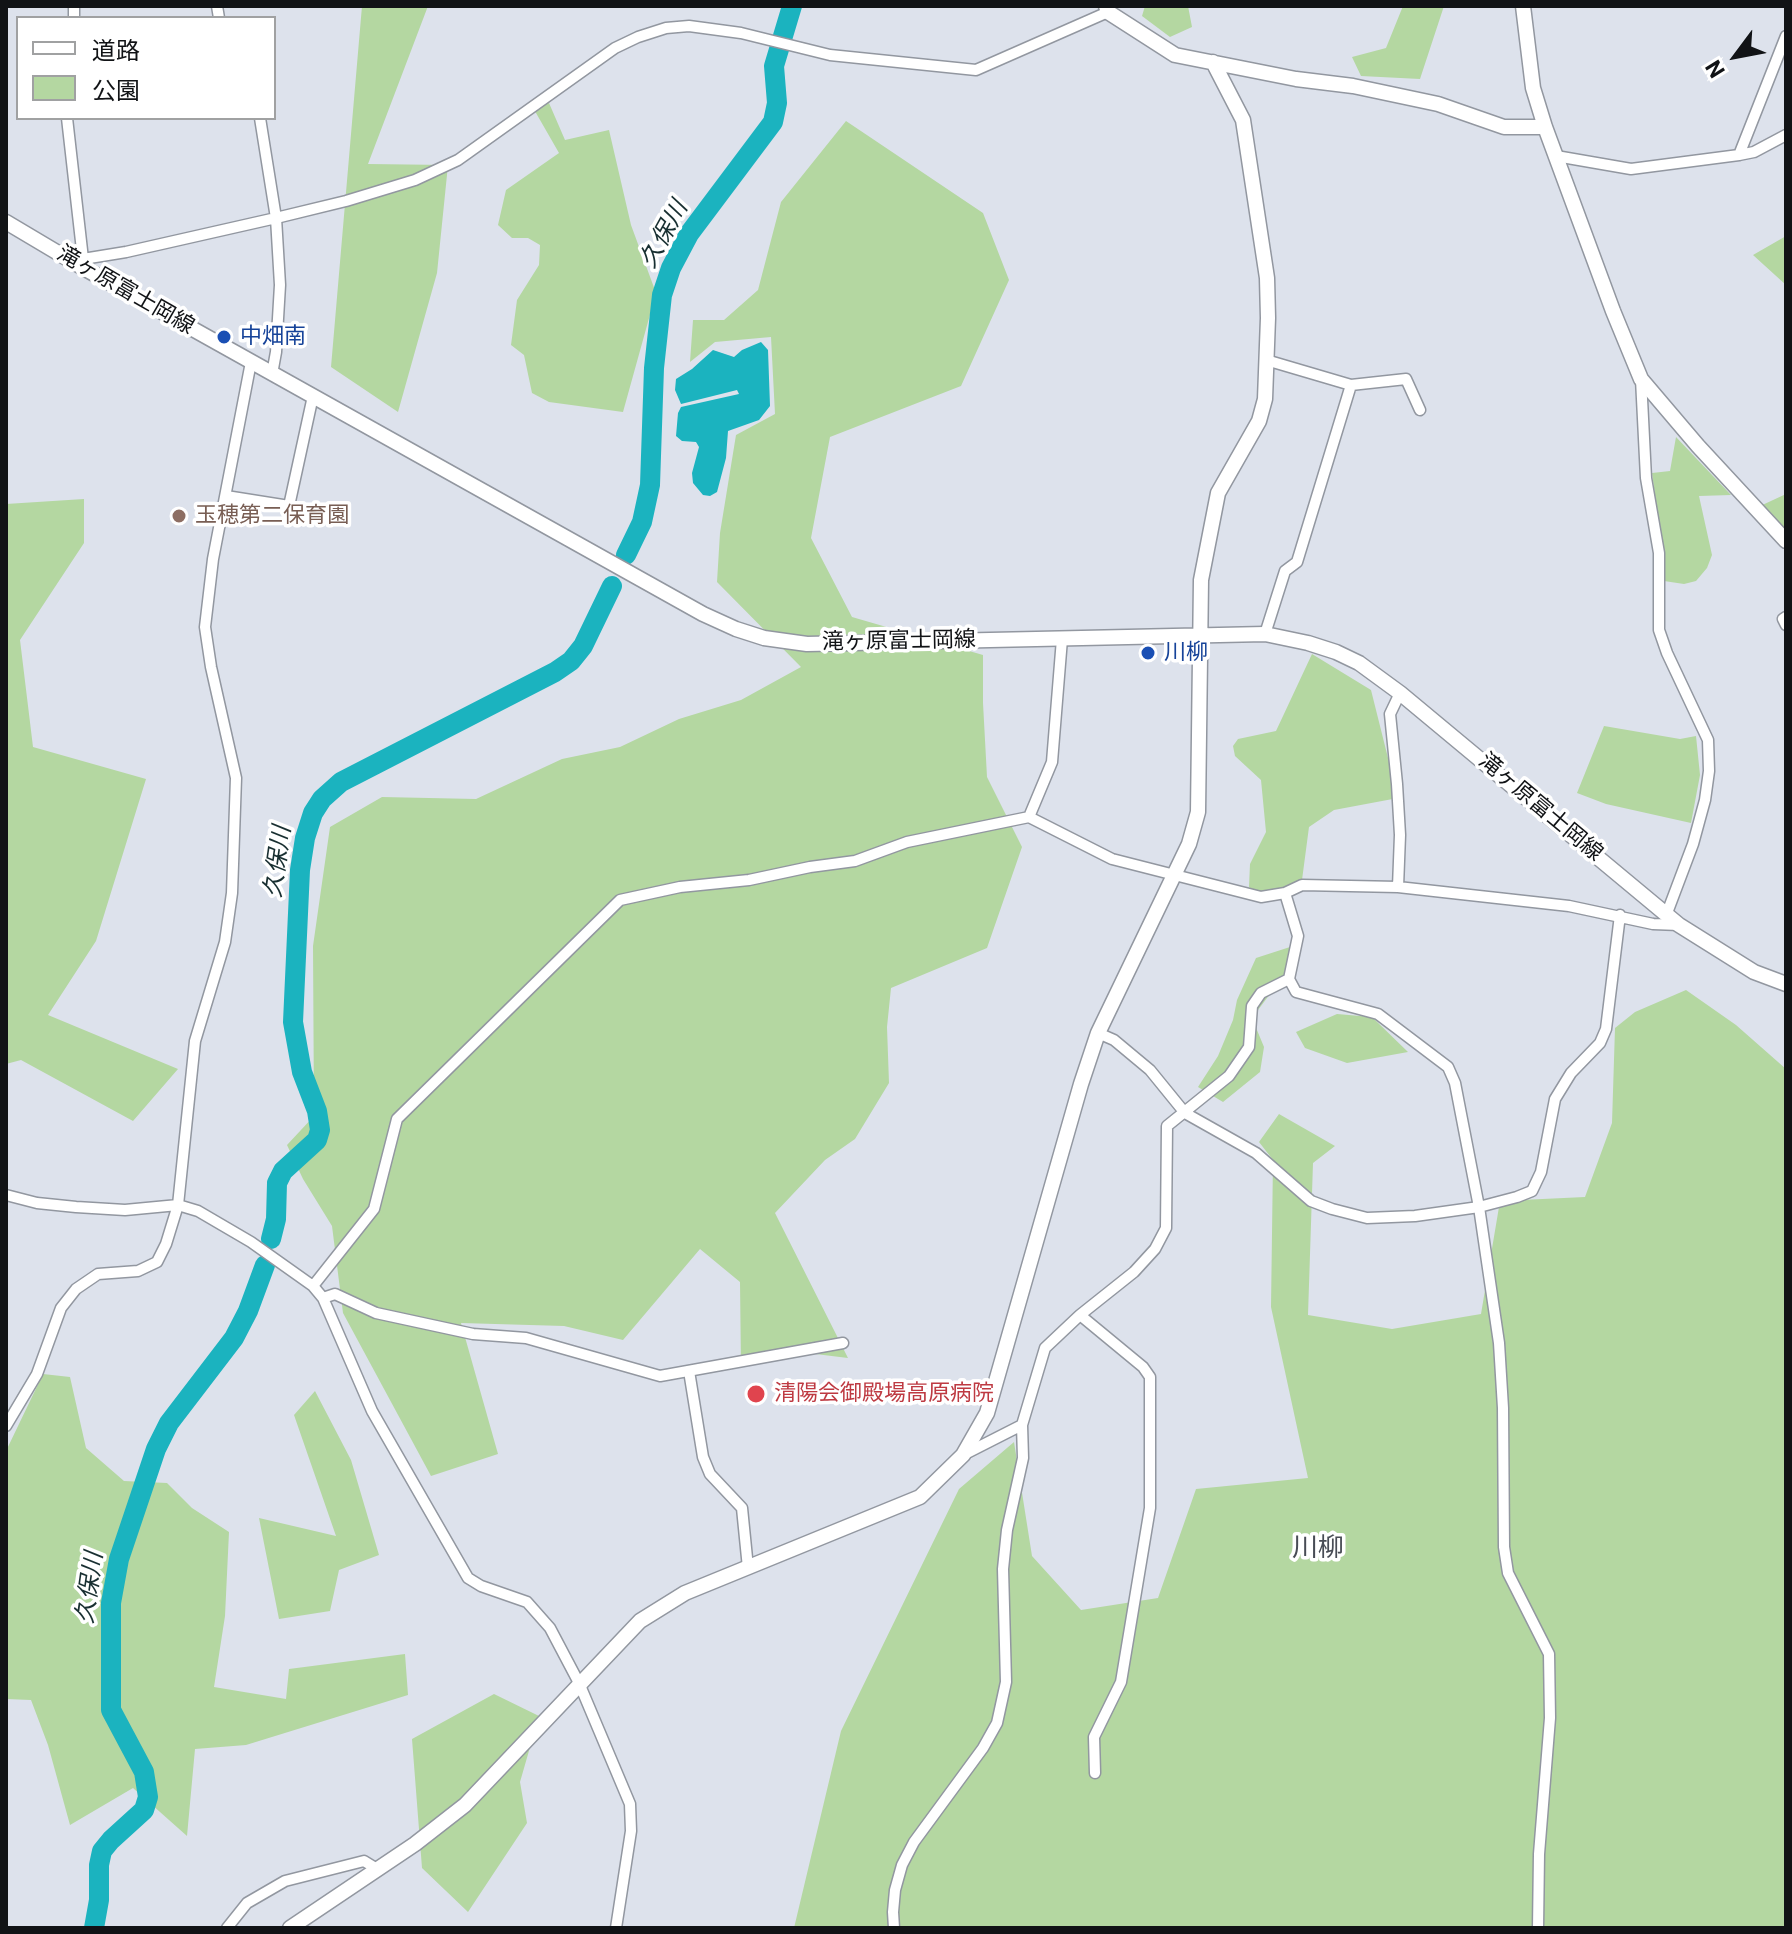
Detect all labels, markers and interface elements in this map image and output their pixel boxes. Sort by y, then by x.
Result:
legend [16,16,276,120]
north arrow [1696,16,1776,96]
text: 道路 [92,37,140,65]
text: N [1701,56,1730,82]
text: 公園 [92,77,140,105]
water label: 久保川 [635,197,695,273]
street label: 滝ヶ原富士岡線 [52,241,198,341]
place label: 中畑南 [240,324,306,350]
marker: 中畑南 [215,328,233,346]
place label: 玉穂第二保育園 [195,503,349,529]
marker: 玉穂第二保育園 [170,507,188,525]
street label: 滝ヶ原富士岡線 [822,627,976,657]
place label: 川柳 [1164,640,1208,666]
marker: 川柳 [1139,644,1157,662]
street label: 滝ヶ原富士岡線 [1473,748,1607,868]
water label: 久保川 [260,824,298,900]
place label: 清陽会御殿場高原病院 [774,1381,994,1407]
marker: 清陽会御殿場高原病院 [745,1383,767,1405]
district label: 川柳 [1292,1533,1344,1565]
water label: 久保川 [72,1550,110,1626]

